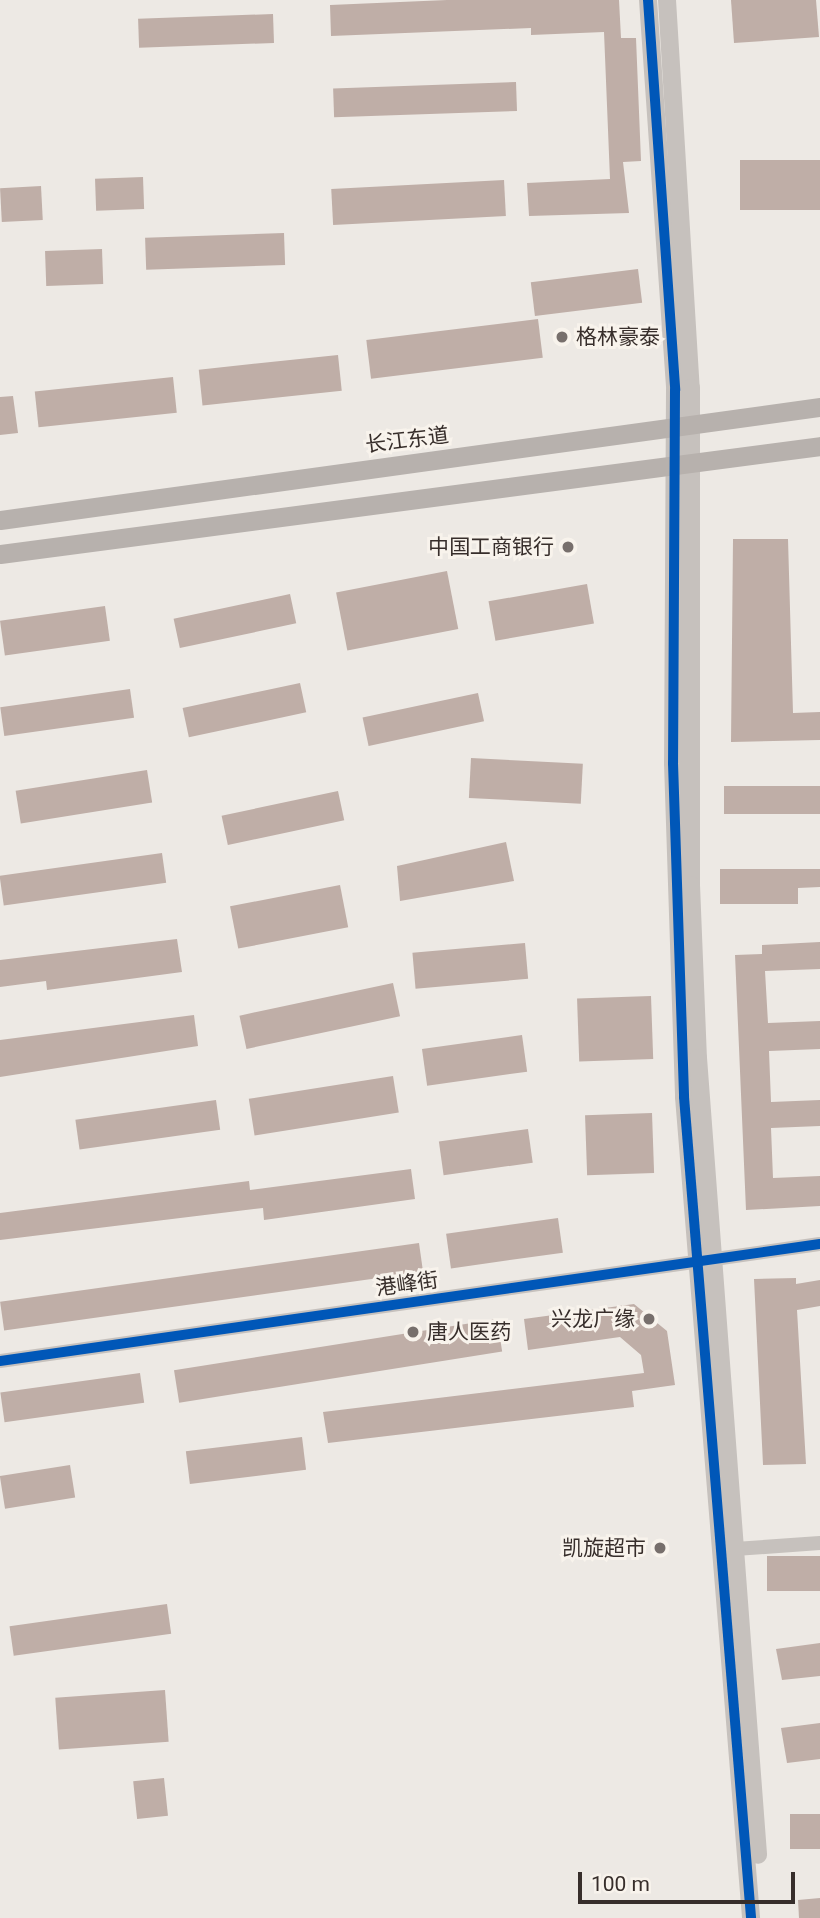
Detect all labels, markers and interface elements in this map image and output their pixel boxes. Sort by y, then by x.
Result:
place label: 格林豪泰 [576,324,660,350]
marker: 格林豪泰 [554,329,570,345]
street label: 长江东道 [364,422,450,458]
place label: 中国工商银行 [428,534,554,560]
marker: 中国工商银行 [560,539,576,555]
street label: 港峰街 [374,1267,440,1301]
place label: 兴龙广缘 [551,1306,635,1332]
marker: 兴龙广缘 [641,1311,657,1327]
place label: 唐人医药 [427,1319,511,1345]
marker: 唐人医药 [405,1324,421,1340]
place label: 凯旋超市 [562,1535,646,1561]
marker: 凯旋超市 [652,1540,668,1556]
scale bar [582,1858,799,1902]
text: 100 m [591,1872,650,1896]

